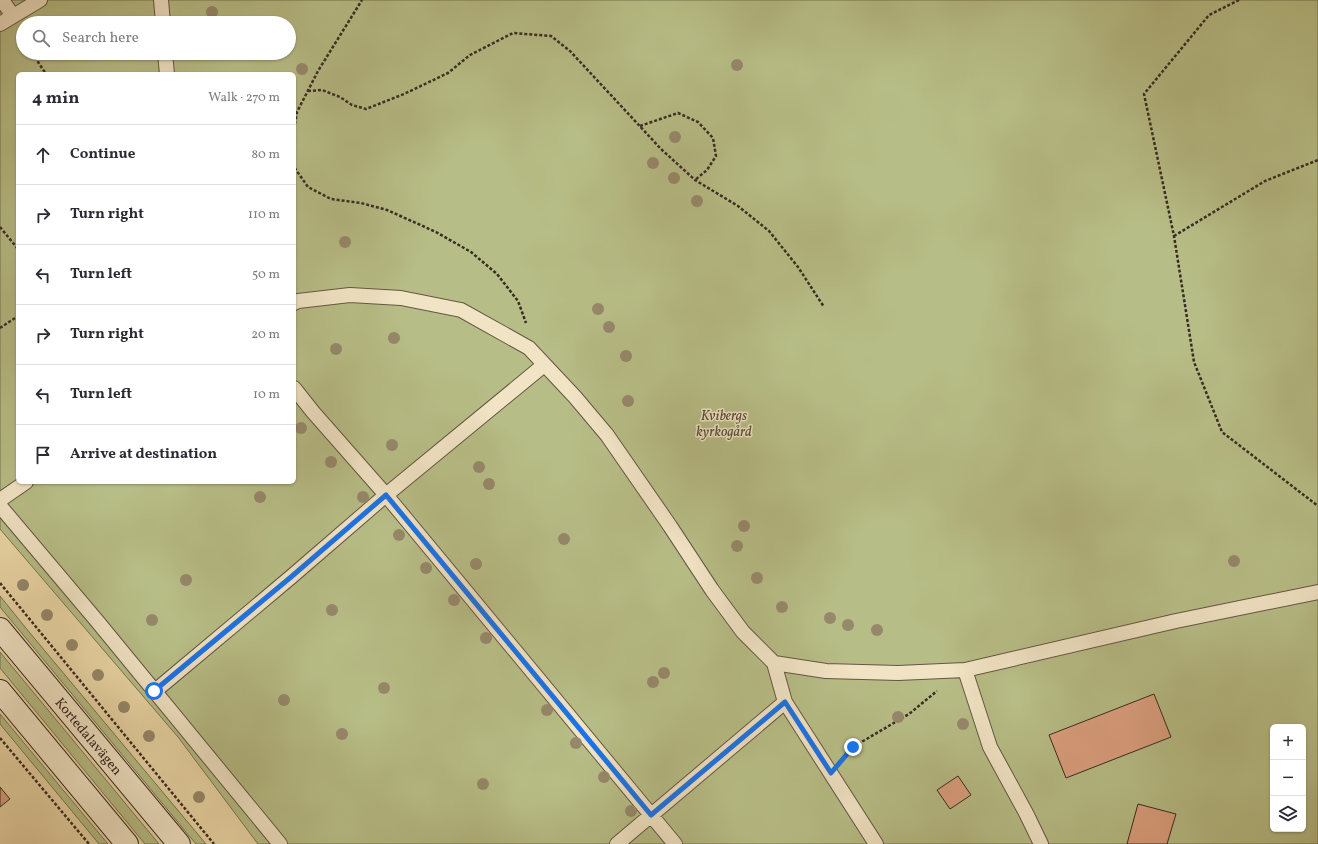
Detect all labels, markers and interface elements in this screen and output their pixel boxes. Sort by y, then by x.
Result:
search box [16,16,296,60]
icon: search [30,27,52,49]
text: Search here [62,28,139,49]
text: 4 min [32,87,79,110]
text: Walk · 270 m [208,89,280,107]
icon: ahead [32,144,54,166]
text: Continue [70,144,135,165]
text: 80 m [251,146,280,164]
icon: right [32,204,54,226]
text: Turn right [70,204,144,225]
text: 110 m [248,206,280,224]
icon: left [32,264,54,286]
text: Turn left [70,264,132,285]
text: 50 m [252,266,280,284]
icon: right [32,324,54,346]
text: Turn right [70,324,144,345]
text: 20 m [251,326,280,344]
icon: left [32,384,54,406]
text: Turn left [70,384,132,405]
text: 10 m [253,386,280,404]
park label: Kvibergs kyrkogård [696,407,752,442]
icon: arrive [32,444,54,466]
text: Arrive at destination [70,444,217,465]
route start [145,682,163,700]
street label: Kortedalavägen [50,694,126,780]
map controls [1270,724,1306,832]
button: + [1270,724,1306,760]
route end [844,738,862,756]
button: − [1270,760,1306,796]
button: layers [1270,796,1306,832]

